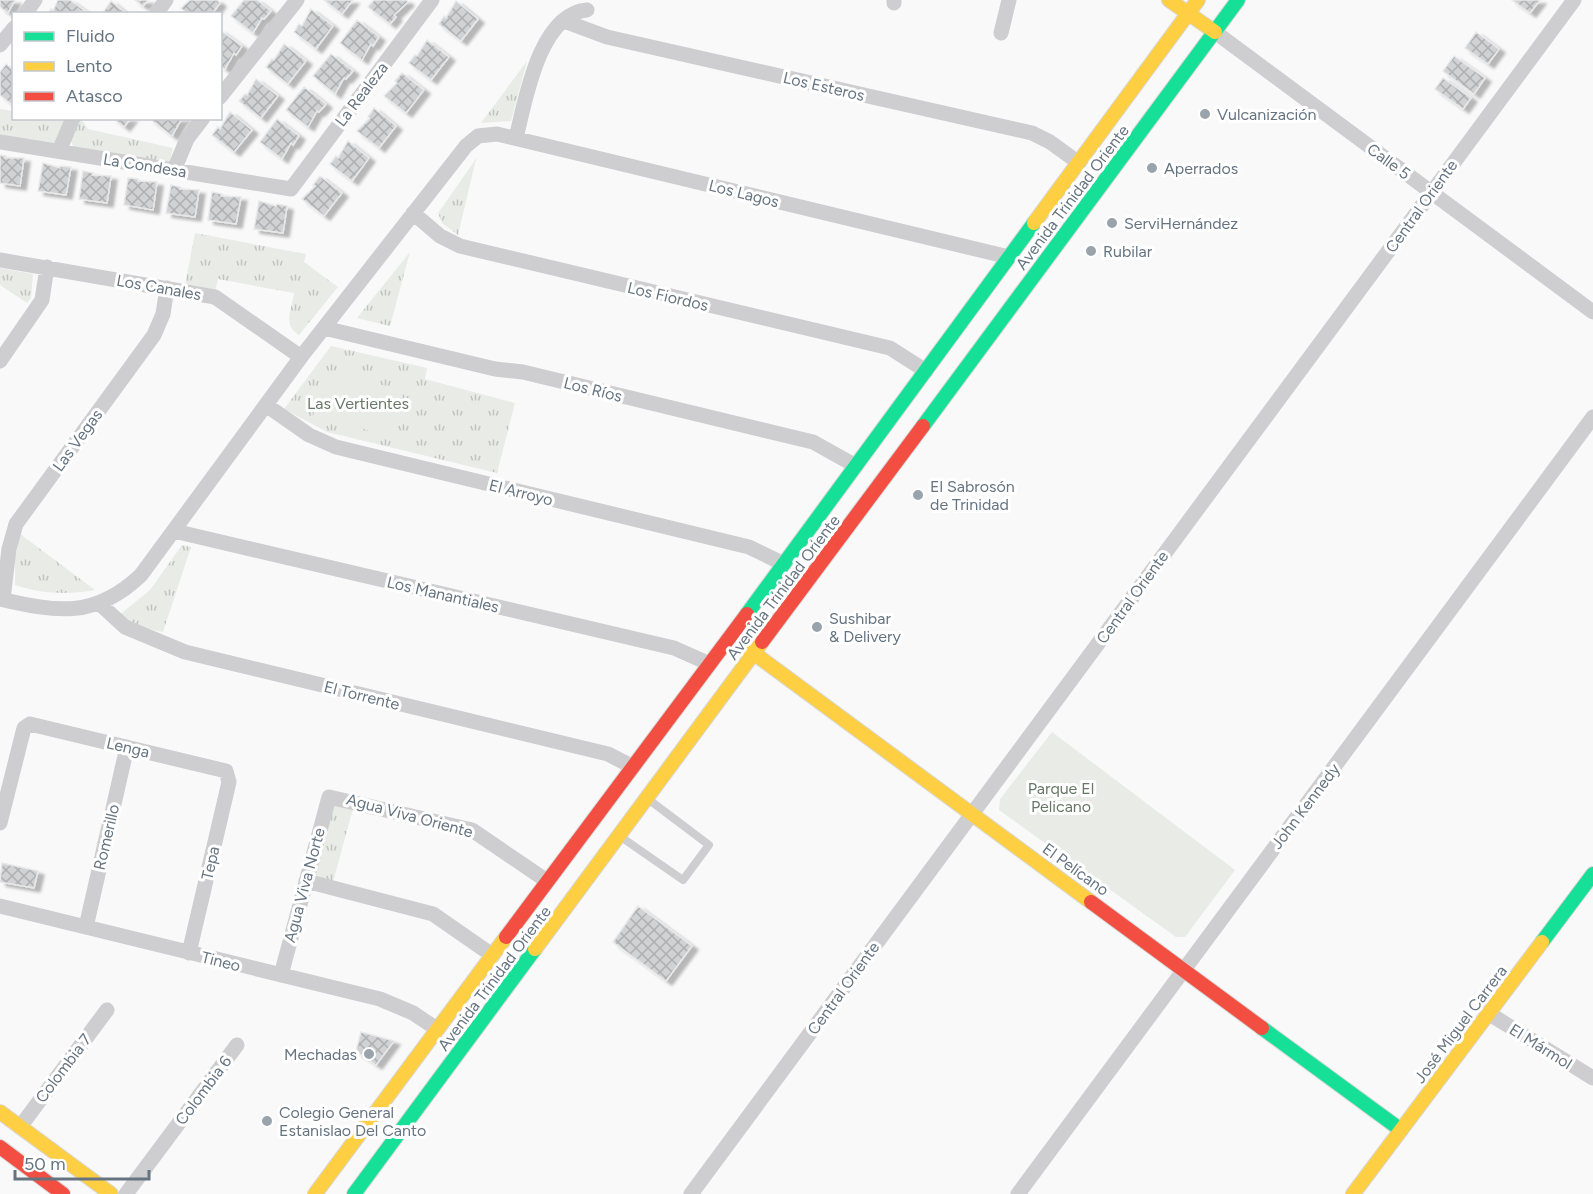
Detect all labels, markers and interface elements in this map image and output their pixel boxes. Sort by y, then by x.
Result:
legend [12,12,222,120]
text: Fluido [66,25,115,47]
text: Lento [66,55,112,77]
street label: La Realeza [331,58,392,130]
street label: Los Esteros [781,68,866,105]
text: Atasco [66,85,123,107]
place label: Vulcanización [1217,105,1317,124]
marker: Vulcanización [1198,107,1212,121]
street label: Avenida Trinidad Oriente [1012,121,1133,273]
street label: Calle 5 [1363,139,1414,183]
street label: La Condesa [102,150,188,181]
street label: Central Oriente [1381,156,1462,256]
place label: Aperrados [1164,159,1238,178]
marker: Aperrados [1145,161,1159,175]
street label: Los Lagos [707,176,781,211]
place label: ServiHernández [1124,214,1238,233]
marker: ServiHernández [1105,216,1119,230]
place label: Rubilar [1103,242,1153,261]
marker: Rubilar [1084,244,1098,258]
street label: Los Canales [115,271,203,304]
street label: Los Fiordos [626,278,710,315]
street label: Los Ríos [562,373,624,406]
park label: Las Vertientes [307,394,409,413]
street label: Las Vegas [49,406,106,475]
street label: El Arroyo [487,475,555,510]
place label: El Sabrosón de Trinidad [930,477,1015,514]
marker: El Sabrosón de Trinidad [911,488,925,502]
street label: Avenida Trinidad Oriente [723,511,844,663]
street label: Central Oriente [1092,547,1173,647]
street label: Los Manantiales [385,572,501,617]
place label: Sushibar & Delivery [829,609,902,646]
marker: Sushibar & Delivery [810,620,824,634]
street label: El Torrente [322,677,402,714]
street label: Lenga [105,733,151,762]
street label: John Kennedy [1267,759,1344,853]
park label: Parque El Pelicano [1028,779,1094,816]
street label: Agua Viva Oriente [345,789,475,842]
street label: Romerillo [90,802,123,872]
street label: Agua Viva Norte [280,825,329,945]
street label: El Pelícano [1039,839,1112,900]
street label: Tepa [197,844,224,882]
street label: Avenida Trinidad Oriente [434,902,555,1054]
street label: Central Oriente [803,938,884,1038]
street label: Tineo [199,947,242,975]
street label: José Miguel Carrera [1410,962,1511,1087]
street label: El Mármol [1506,1020,1576,1073]
street label: Colombia 7 [31,1030,96,1106]
place label: Mechadas [284,1045,357,1064]
marker: Mechadas [362,1047,376,1061]
street label: Colombia 6 [171,1052,236,1129]
place label: Colegio General Estanislao Del Canto [279,1103,426,1140]
marker: Colegio General Estanislao Del Canto [260,1114,274,1128]
scale bar [15,1143,148,1181]
text: 50 m [24,1153,66,1175]

